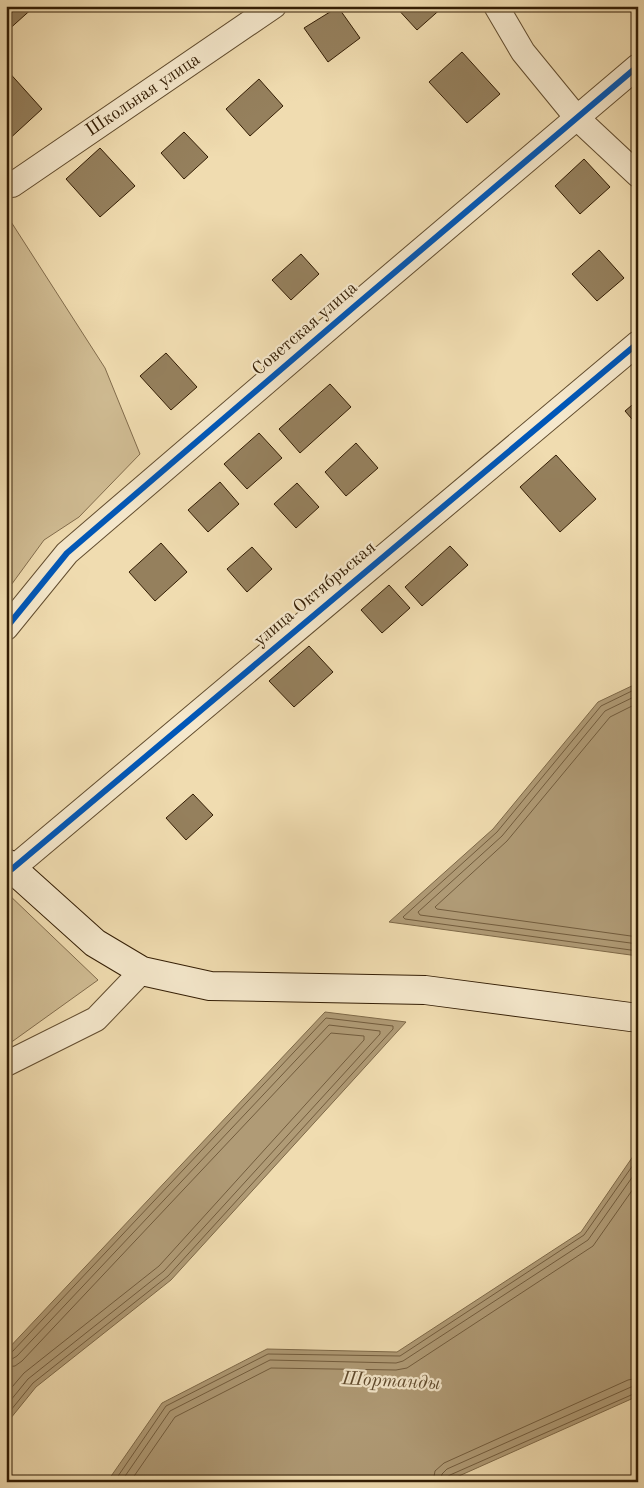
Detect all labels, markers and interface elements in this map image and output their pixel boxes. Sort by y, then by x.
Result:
street label: Школьная улица [83,50,203,140]
street label: Советская улица [249,279,361,379]
street label: улица Октябрьская [251,538,379,650]
water label: Шортанды [340,1370,441,1394]

